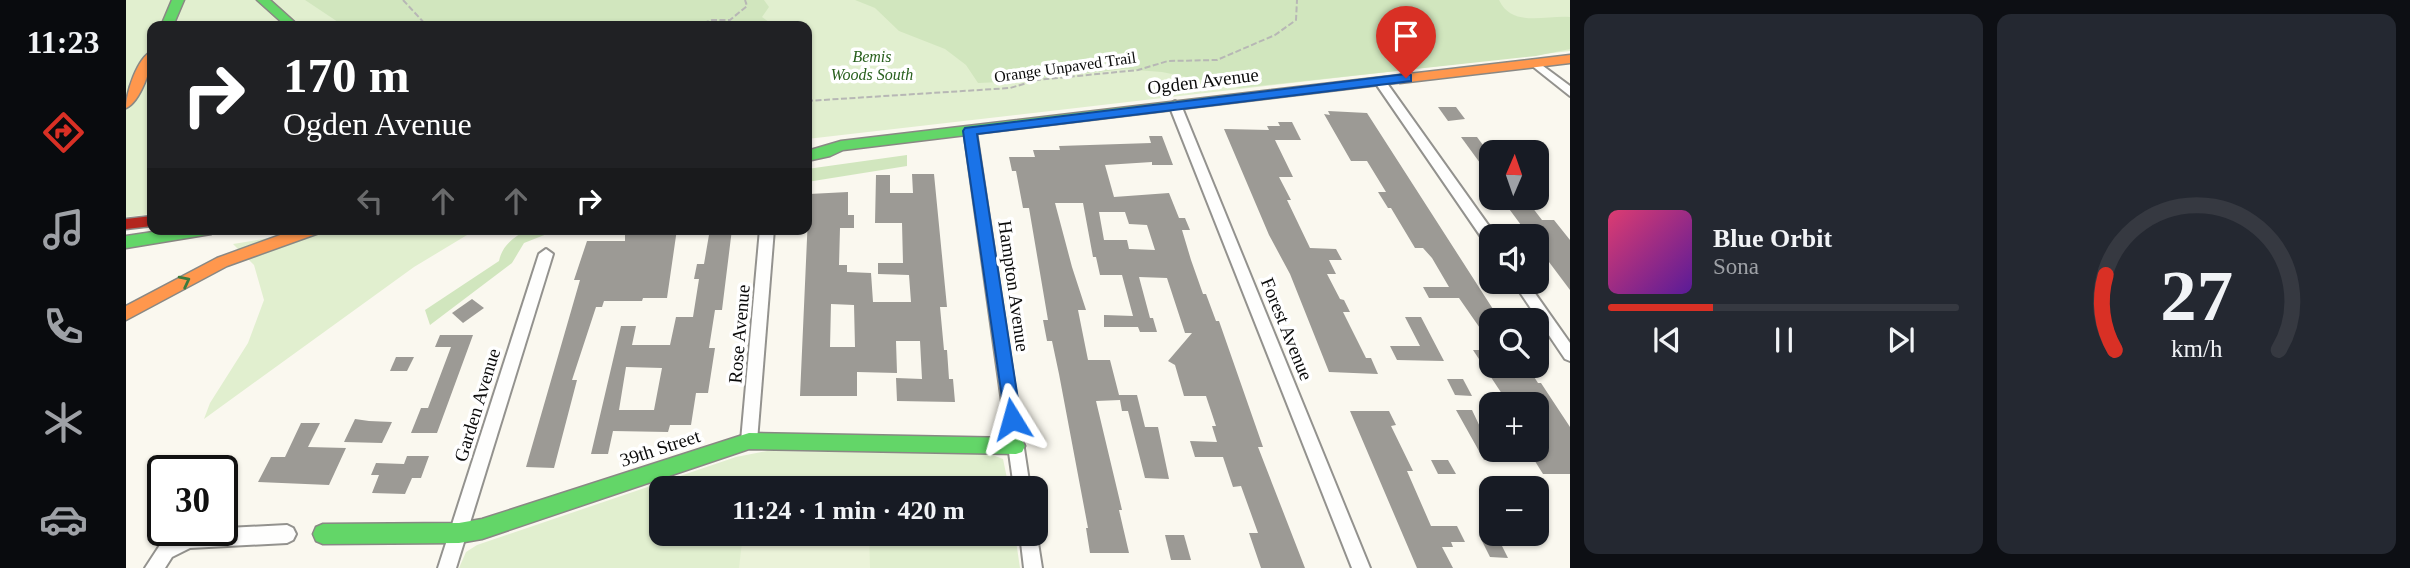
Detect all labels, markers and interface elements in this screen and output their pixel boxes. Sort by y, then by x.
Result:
pin [1376,6,1436,78]
icon: arrive [1387,17,1425,55]
text: 11:23 [27,24,99,60]
text: 170 m [283,48,410,103]
park label: Bemis Woods South [831,48,913,83]
icon: right [168,49,259,140]
street label: Orange Unpaved Trail [993,49,1138,86]
street label: Ogden Avenue [1146,64,1260,98]
text: Ogden Avenue [283,106,472,142]
icon: directions [39,108,88,157]
north arrow [1479,140,1549,210]
map controls [1479,140,1549,546]
icon: left [351,182,389,220]
icon: ahead [424,182,462,220]
icon: ahead [497,182,535,220]
icon: right [570,182,608,220]
icon: music [39,205,88,254]
street label: Hampton Avenue [994,219,1034,353]
button: sound [1479,224,1549,294]
text: Blue Orbit [1713,224,1832,253]
text: Sona [1713,254,1759,279]
text: 27 [2160,255,2233,336]
one-way arrow [178,275,191,289]
street label: Forest Avenue [1257,275,1317,383]
street label: Rose Avenue [724,284,754,384]
icon: phone [39,302,88,351]
button: search [1479,308,1549,378]
icon: previous [1648,321,1686,359]
icon: pause [1765,321,1803,359]
icon: next [1882,321,1920,359]
text: km/h [2171,335,2223,362]
street label: Garden Avenue [450,346,504,464]
position arrow [975,382,1049,456]
button: + [1479,392,1549,462]
icon: climate [39,398,88,447]
street label: 39th Street [617,425,703,471]
speed limit sign: 30 [147,455,238,546]
button: − [1479,476,1549,546]
icon: car [39,495,88,544]
text: 11:24 · 1 min · 420 m [732,496,965,525]

